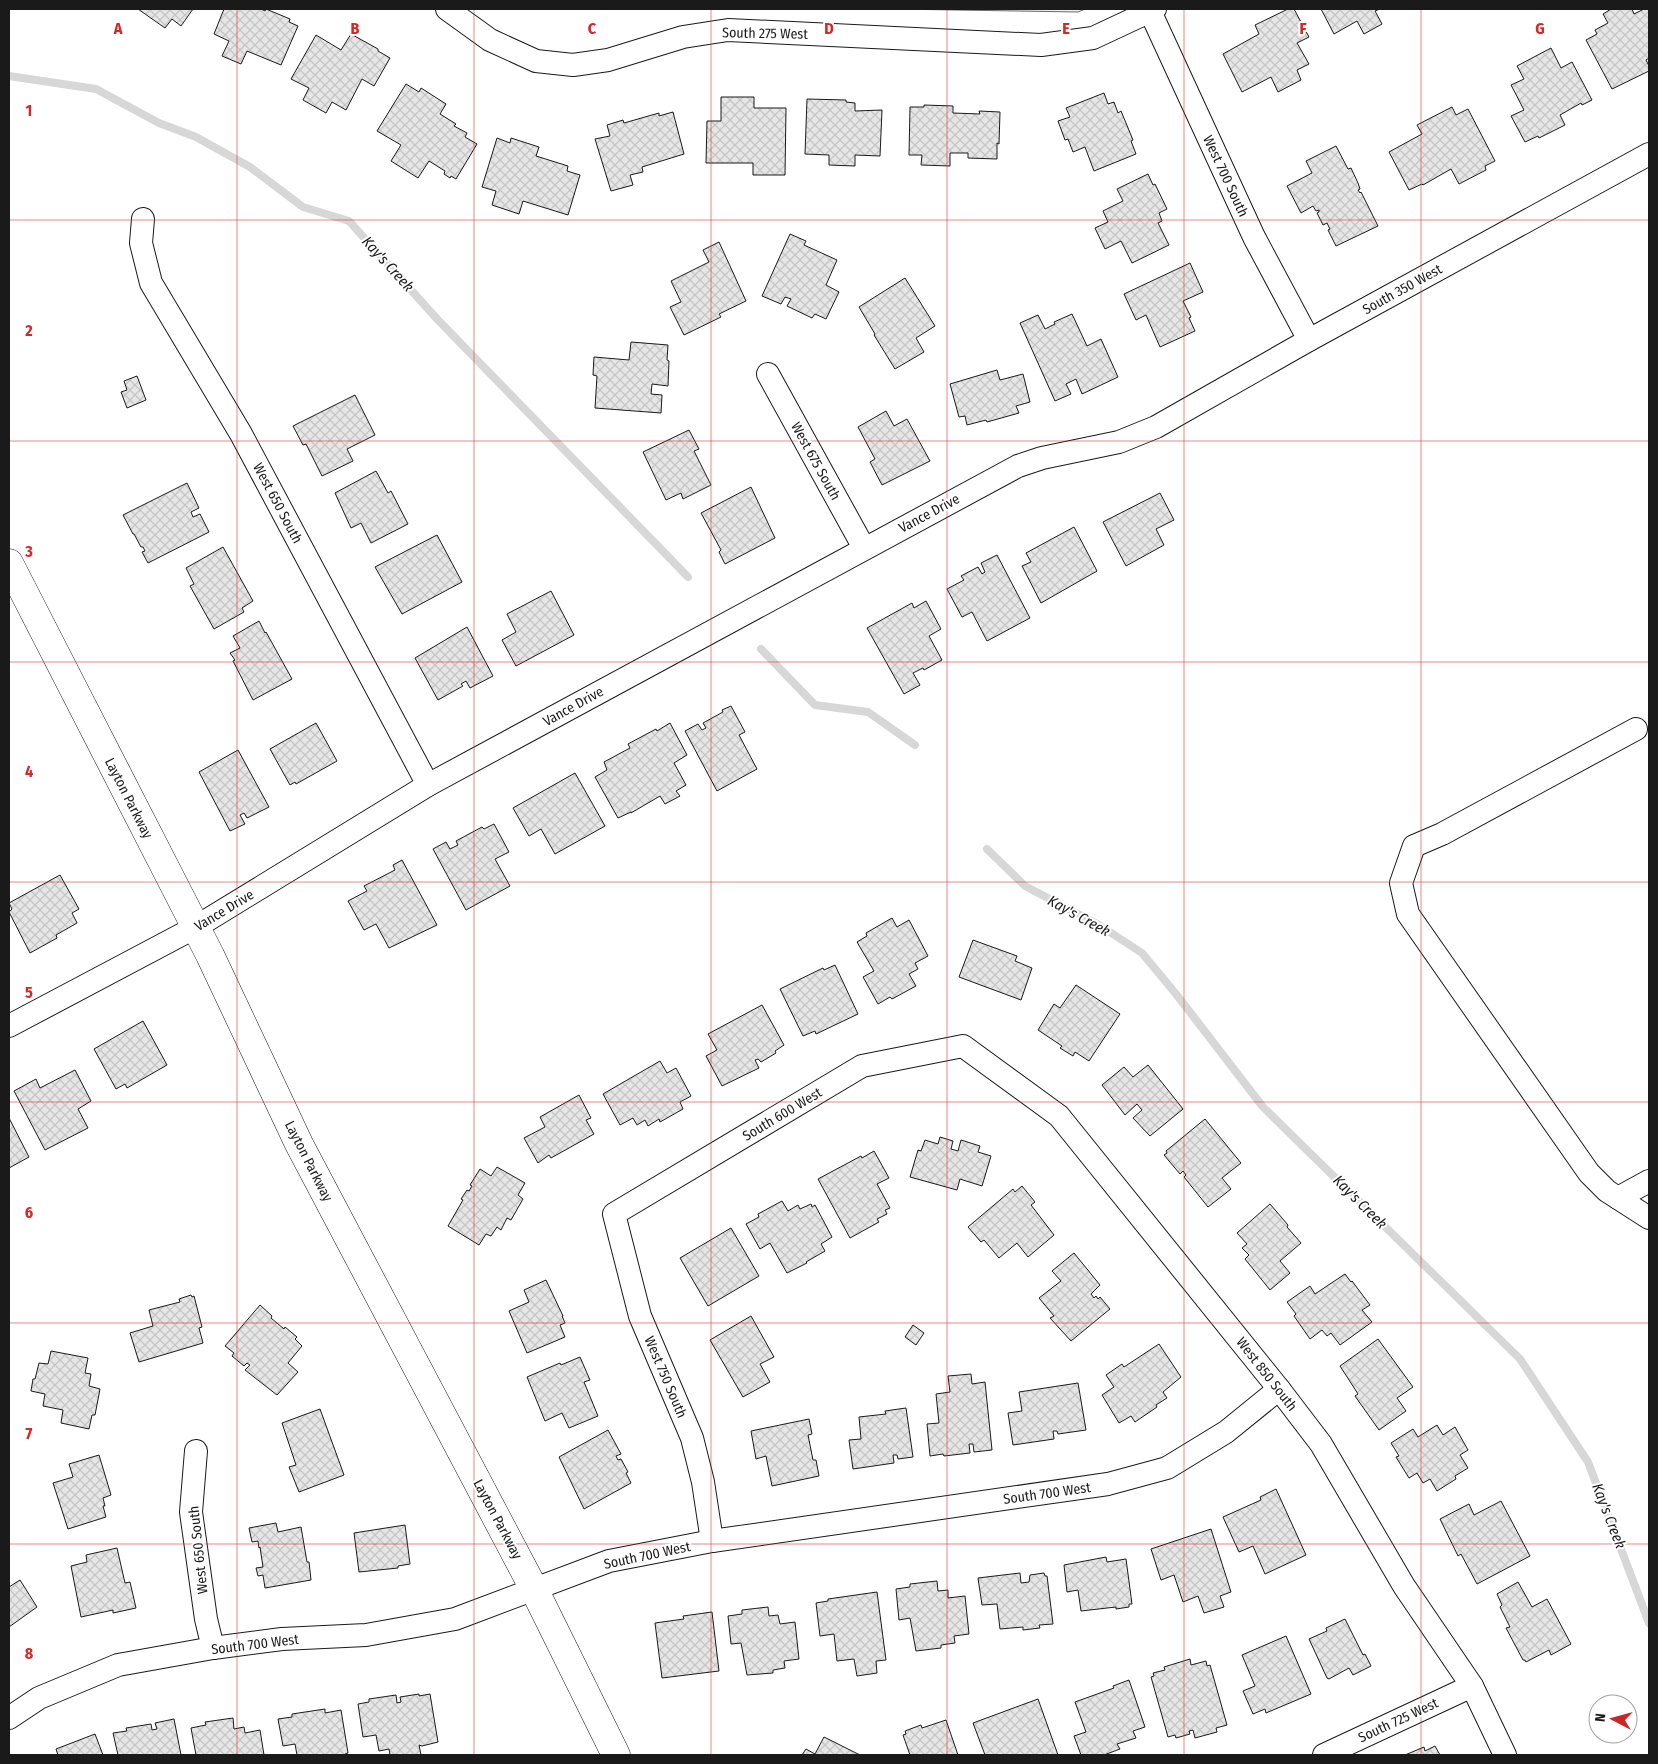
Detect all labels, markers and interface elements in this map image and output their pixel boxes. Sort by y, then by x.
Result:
text: A [113,19,123,38]
text: B [351,19,360,38]
text: C [588,19,597,38]
text: D [824,19,834,38]
text: E [1062,19,1070,38]
text: F [1299,19,1307,38]
text: G [1535,19,1545,38]
street label: South 275 West [722,24,809,43]
text: 1 [26,101,32,120]
street label: West 700 South [1199,133,1252,220]
water label: Kay's Creek [358,233,418,296]
street label: South 350 West [1360,260,1445,318]
text: 2 [24,321,33,340]
street label: West 675 South [787,419,844,503]
street label: West 650 South [249,460,306,546]
street label: Vance Drive [896,490,963,537]
text: 3 [24,542,33,561]
street label: Vance Drive [540,683,606,730]
street label: Layton Parkway [101,755,156,842]
text: 4 [25,762,33,781]
street label: Vance Drive [191,886,257,935]
water label: Kay's Creek [1045,892,1114,941]
text: 5 [25,983,33,1002]
street label: South 600 West [740,1084,825,1145]
street label: Layton Parkway [281,1118,336,1205]
water label: Kay's Creek [1329,1171,1391,1233]
text: 6 [25,1203,33,1222]
street label: West 750 South [641,1334,690,1421]
street label: West 850 South [1233,1334,1301,1414]
text: 7 [26,1424,33,1443]
street label: Layton Parkway [469,1476,526,1563]
street label: South 700 West [1002,1479,1092,1508]
water label: Kay's Creek [1588,1481,1630,1552]
street label: West 650 South [185,1505,212,1595]
street label: South 700 West [602,1538,692,1573]
street label: South 700 West [210,1631,300,1658]
text: 8 [25,1644,34,1663]
street label: South 725 West [1356,1694,1441,1746]
north arrow [1588,1694,1638,1744]
text: N [1592,1713,1609,1723]

